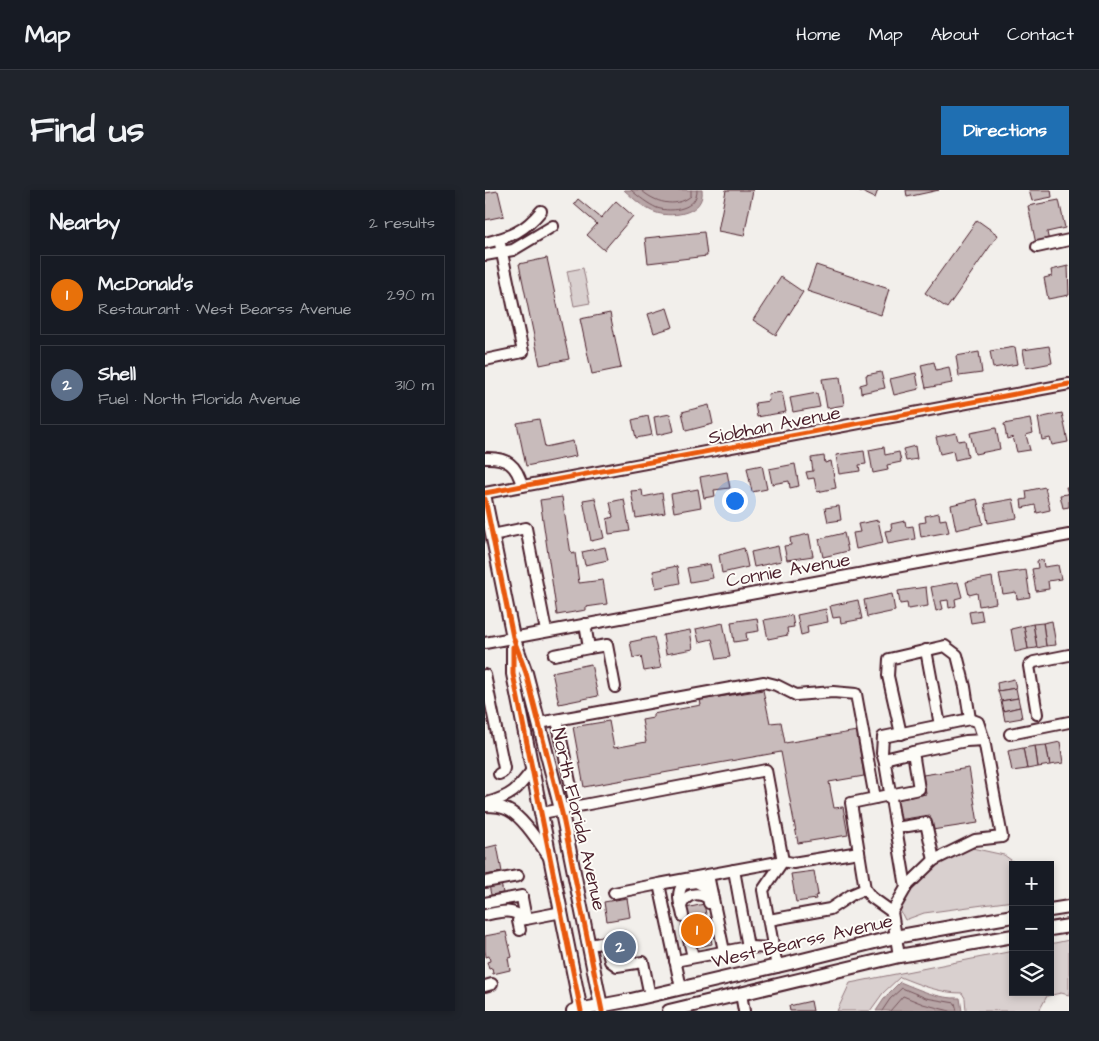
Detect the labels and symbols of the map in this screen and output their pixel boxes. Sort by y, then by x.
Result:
street label: Siobhan Avenue [706,399,843,452]
your location [722,488,748,514]
street label: Connie Avenue [724,546,852,595]
street label: North Florida Avenue [544,725,613,913]
street label: West Bearss Avenue [709,907,896,975]
pin: 1 [681,911,713,949]
pin: 2 [604,928,636,966]

